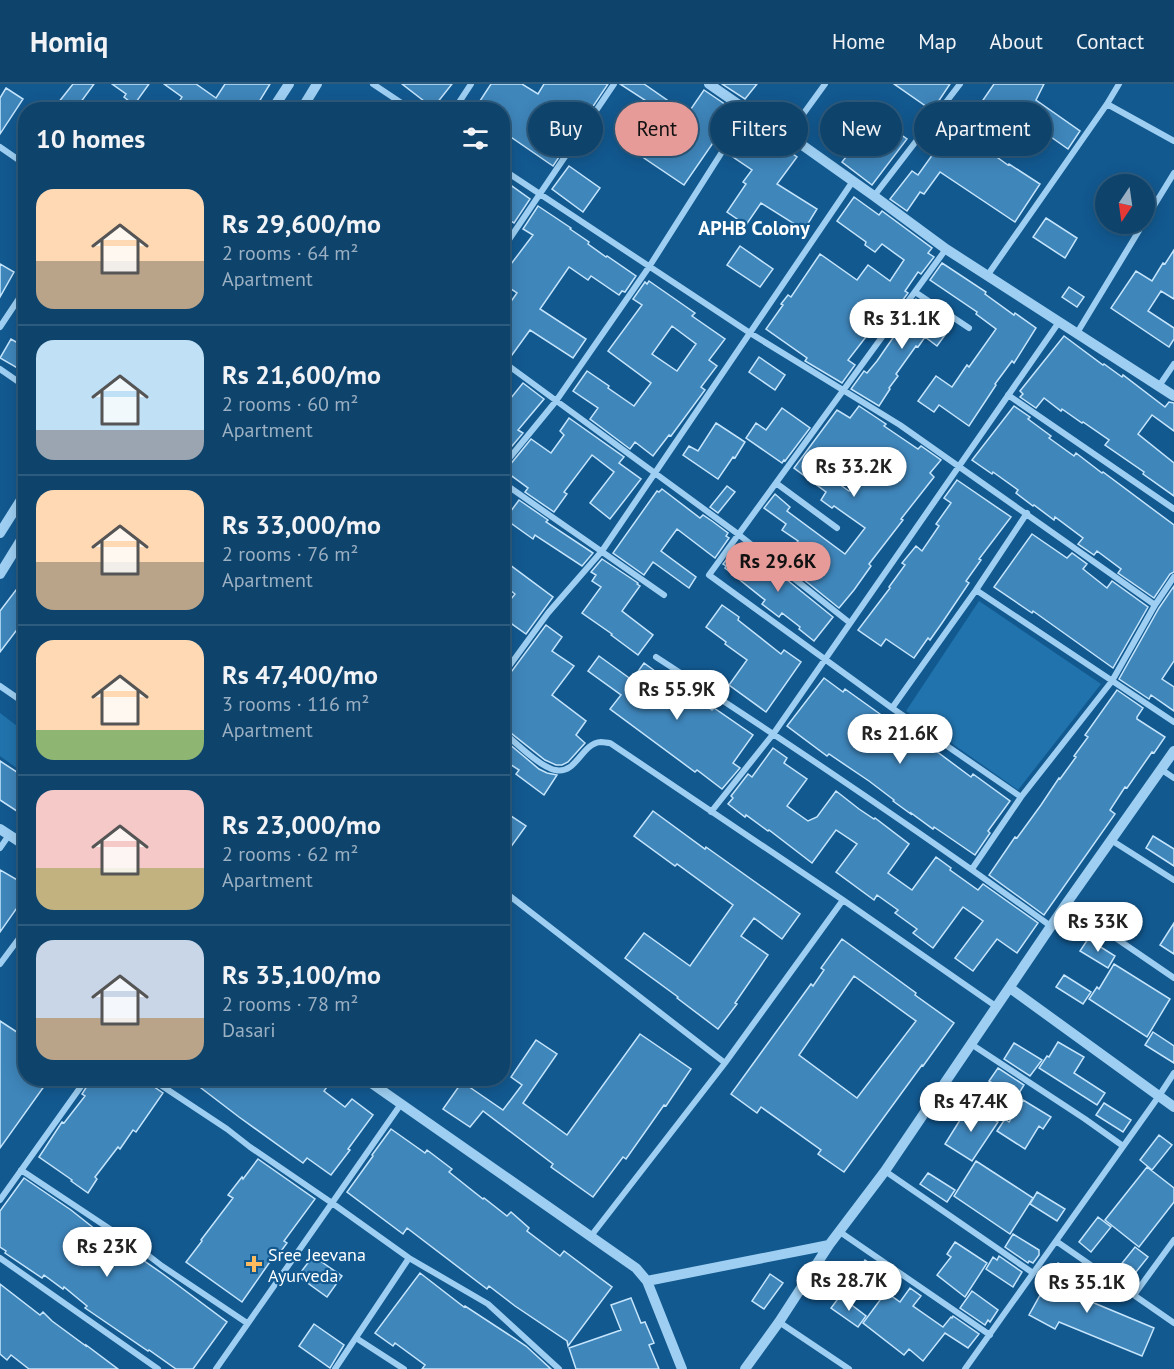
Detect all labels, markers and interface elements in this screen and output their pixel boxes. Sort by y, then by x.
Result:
text: Homiq [30,23,108,60]
text: Home [832,28,885,55]
text: Map [918,28,957,55]
text: About [990,28,1043,55]
text: Contact [1076,28,1144,55]
chip: Buy [528,102,603,156]
chip: Rent [615,102,698,156]
chip: Filters [710,102,808,156]
chip: New [820,102,902,156]
chip: Apartment [914,102,1052,156]
text: 10 homes [36,122,145,155]
icon: filters [459,122,492,155]
north arrow [1095,174,1155,234]
map controls [1095,174,1155,234]
text: Rs 29,600/mo [222,207,381,240]
icon: home [84,213,156,285]
district label: APHB Colony [698,215,810,241]
text: 2 rooms · 64 m² [222,240,358,266]
text: Apartment [222,266,313,292]
pin: Rs 31.1K [840,299,964,350]
text: Rs 31.1K [864,305,940,331]
text: Rs 21,600/mo [222,358,381,391]
icon: home [84,364,156,436]
text: 2 rooms · 60 m² [222,391,358,417]
text: Apartment [222,417,313,443]
pin: Rs 33.2K [792,447,916,498]
text: Rs 33.2K [816,453,892,479]
text: Rs 33,000/mo [222,508,381,541]
icon: home [84,514,156,586]
text: 2 rooms · 76 m² [222,541,358,567]
pin: Rs 29.6K [716,542,840,593]
text: Rs 29.6K [740,548,816,574]
text: Apartment [222,567,313,593]
text: Rs 47,400/mo [222,658,378,691]
icon: home [84,664,156,736]
pin: Rs 55.9K [615,670,739,721]
text: Rs 55.9K [639,676,715,702]
text: 3 rooms · 116 m² [222,691,369,717]
pin: Rs 21.6K [838,714,962,765]
text: Apartment [222,717,313,743]
text: Rs 21.6K [862,720,938,746]
text: Rs 23,000/mo [222,808,381,841]
icon: home [84,814,156,886]
text: 2 rooms · 62 m² [222,841,358,867]
text: Apartment [222,867,313,893]
pin: Rs 33K [1049,902,1147,953]
text: Rs 33K [1068,908,1128,934]
text: Rs 35,100/mo [222,958,381,991]
icon: home [84,964,156,1036]
text: 2 rooms · 78 m² [222,991,358,1017]
text: Dasari [222,1017,276,1043]
pin: Rs 47.4K [909,1082,1033,1133]
text: Rs 47.4K [934,1088,1008,1114]
pin: Rs 23K [58,1227,156,1278]
text: Rs 23K [77,1233,137,1259]
place label: Sree Jeevana Ayurveda [268,1243,366,1287]
marker: Sree Jeevana Ayurveda [245,1255,263,1273]
pin: Rs 28.7K [787,1261,911,1312]
pin: Rs 35.1K [1025,1263,1149,1314]
text: Rs 28.7K [811,1267,887,1293]
text: Rs 35.1K [1049,1269,1125,1295]

